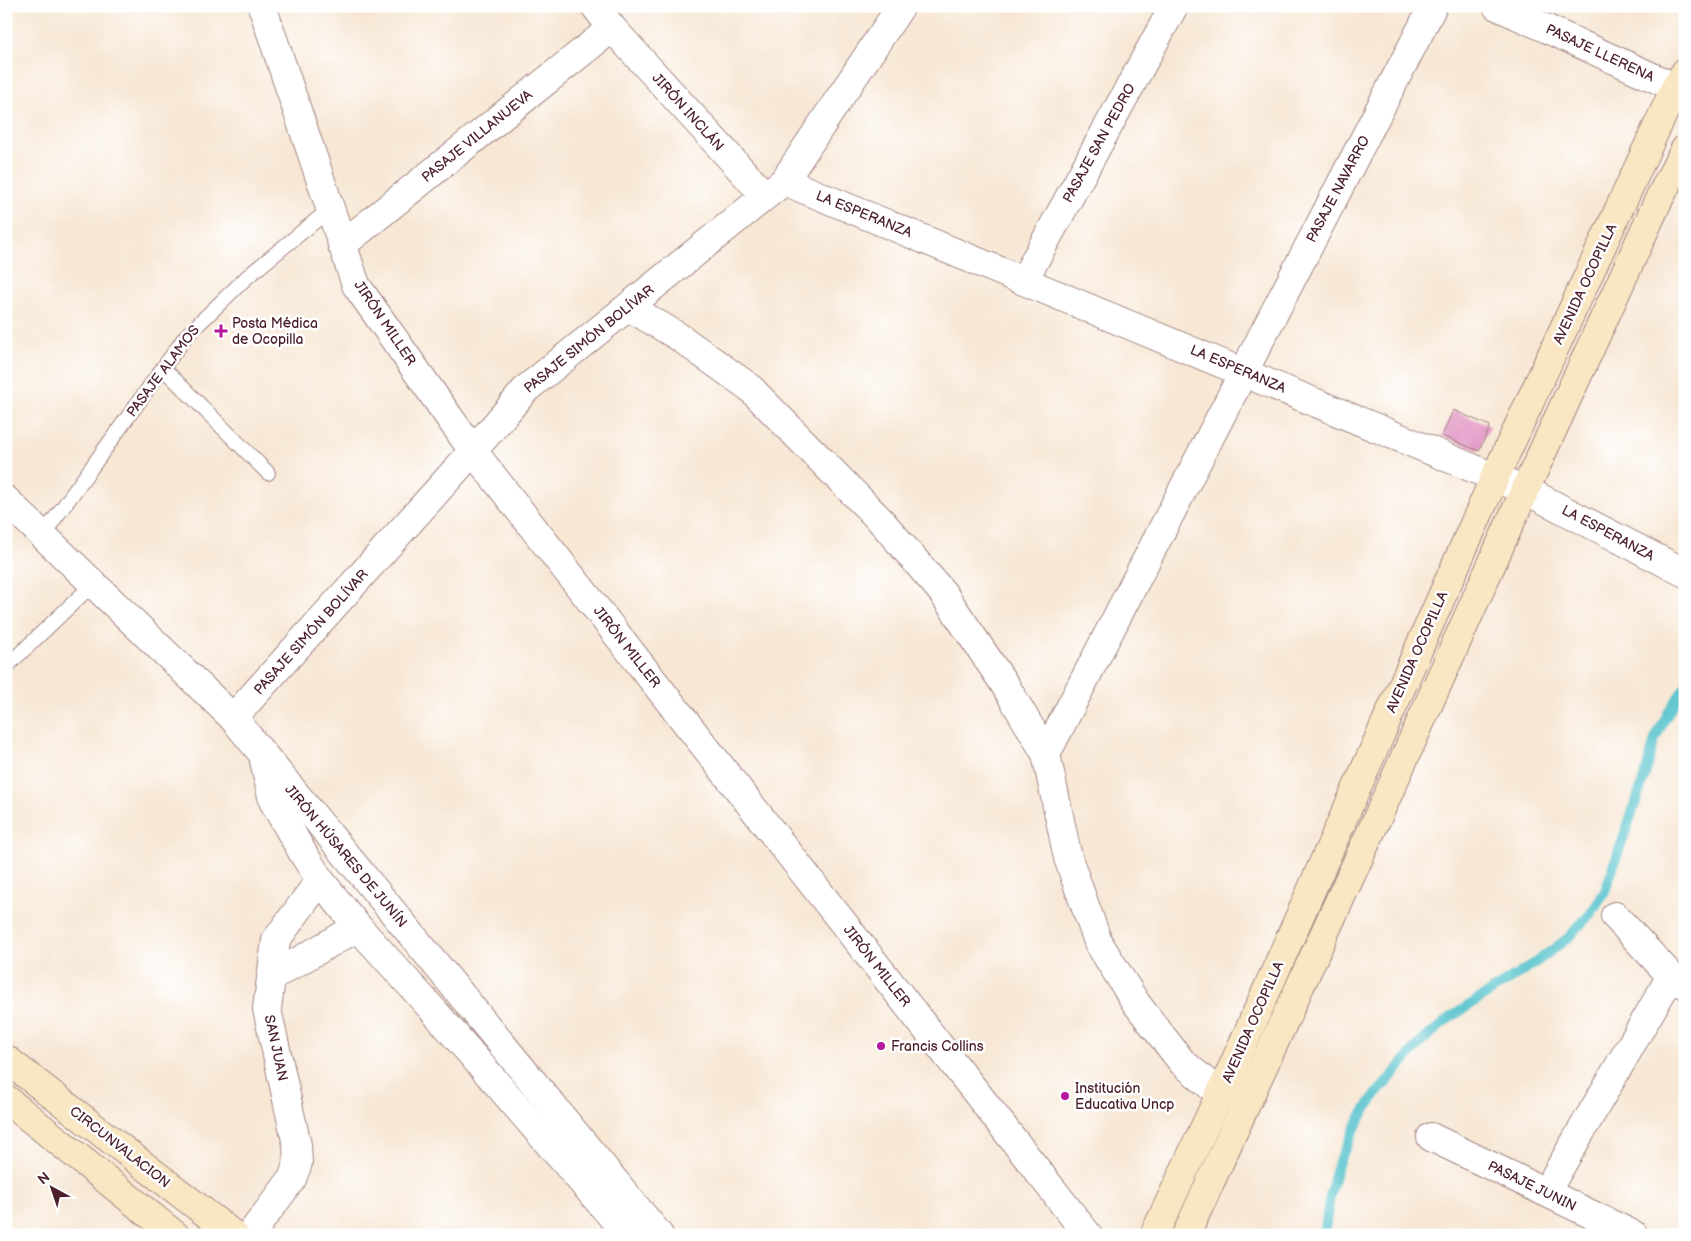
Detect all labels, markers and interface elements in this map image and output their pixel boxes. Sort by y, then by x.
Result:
street label: PASAJE LLERENA [1543,20,1657,86]
street label: JIRÓN INCLÁN [649,69,728,155]
street label: PASAJE SAN PEDRO [1059,80,1139,206]
street label: PASAJE VILLANUEVA [418,86,536,186]
street label: PASAJE NAVARRO [1303,132,1373,245]
street label: LA ESPERANZA [813,187,915,241]
street label: AVENIDA OCOPILLA [1550,221,1621,347]
street label: JIRÓN MILLER [350,277,421,369]
street label: PASAJE SIMÓN BOLÍVAR [520,280,658,397]
place label: Posta Médica de Ocopilla [232,315,318,348]
street label: PASAJE ALAMOS [123,322,203,420]
marker: Posta Médica de Ocopilla [214,324,228,338]
street label: LA ESPERANZA [1188,341,1289,397]
street label: LA ESPERANZA [1559,501,1658,565]
street label: PASAJE SIMÓN BOLÍVAR [250,565,372,698]
street label: AVENIDA OCOPILLA [1383,588,1452,715]
street label: JIRÓN MILLER [590,602,665,691]
street label: JIRÓN HÚSARES DE JUNÍN [281,780,412,931]
street label: JIRÓN MILLER [840,921,915,1010]
street label: AVENIDA OCOPILLA [1219,958,1288,1085]
street label: SAN JUAN [261,1013,291,1083]
place label: Francis Collins [891,1038,984,1055]
marker: Francis Collins [875,1040,887,1052]
place label: Institución Educativa Uncp [1075,1080,1174,1113]
marker: Institución Educativa Uncp [1059,1090,1071,1102]
street label: CIRCUNVALACION [66,1103,174,1191]
street label: PASAJE JUNIN [1485,1157,1579,1215]
north arrow [28,1164,78,1214]
text: N [34,1169,53,1188]

